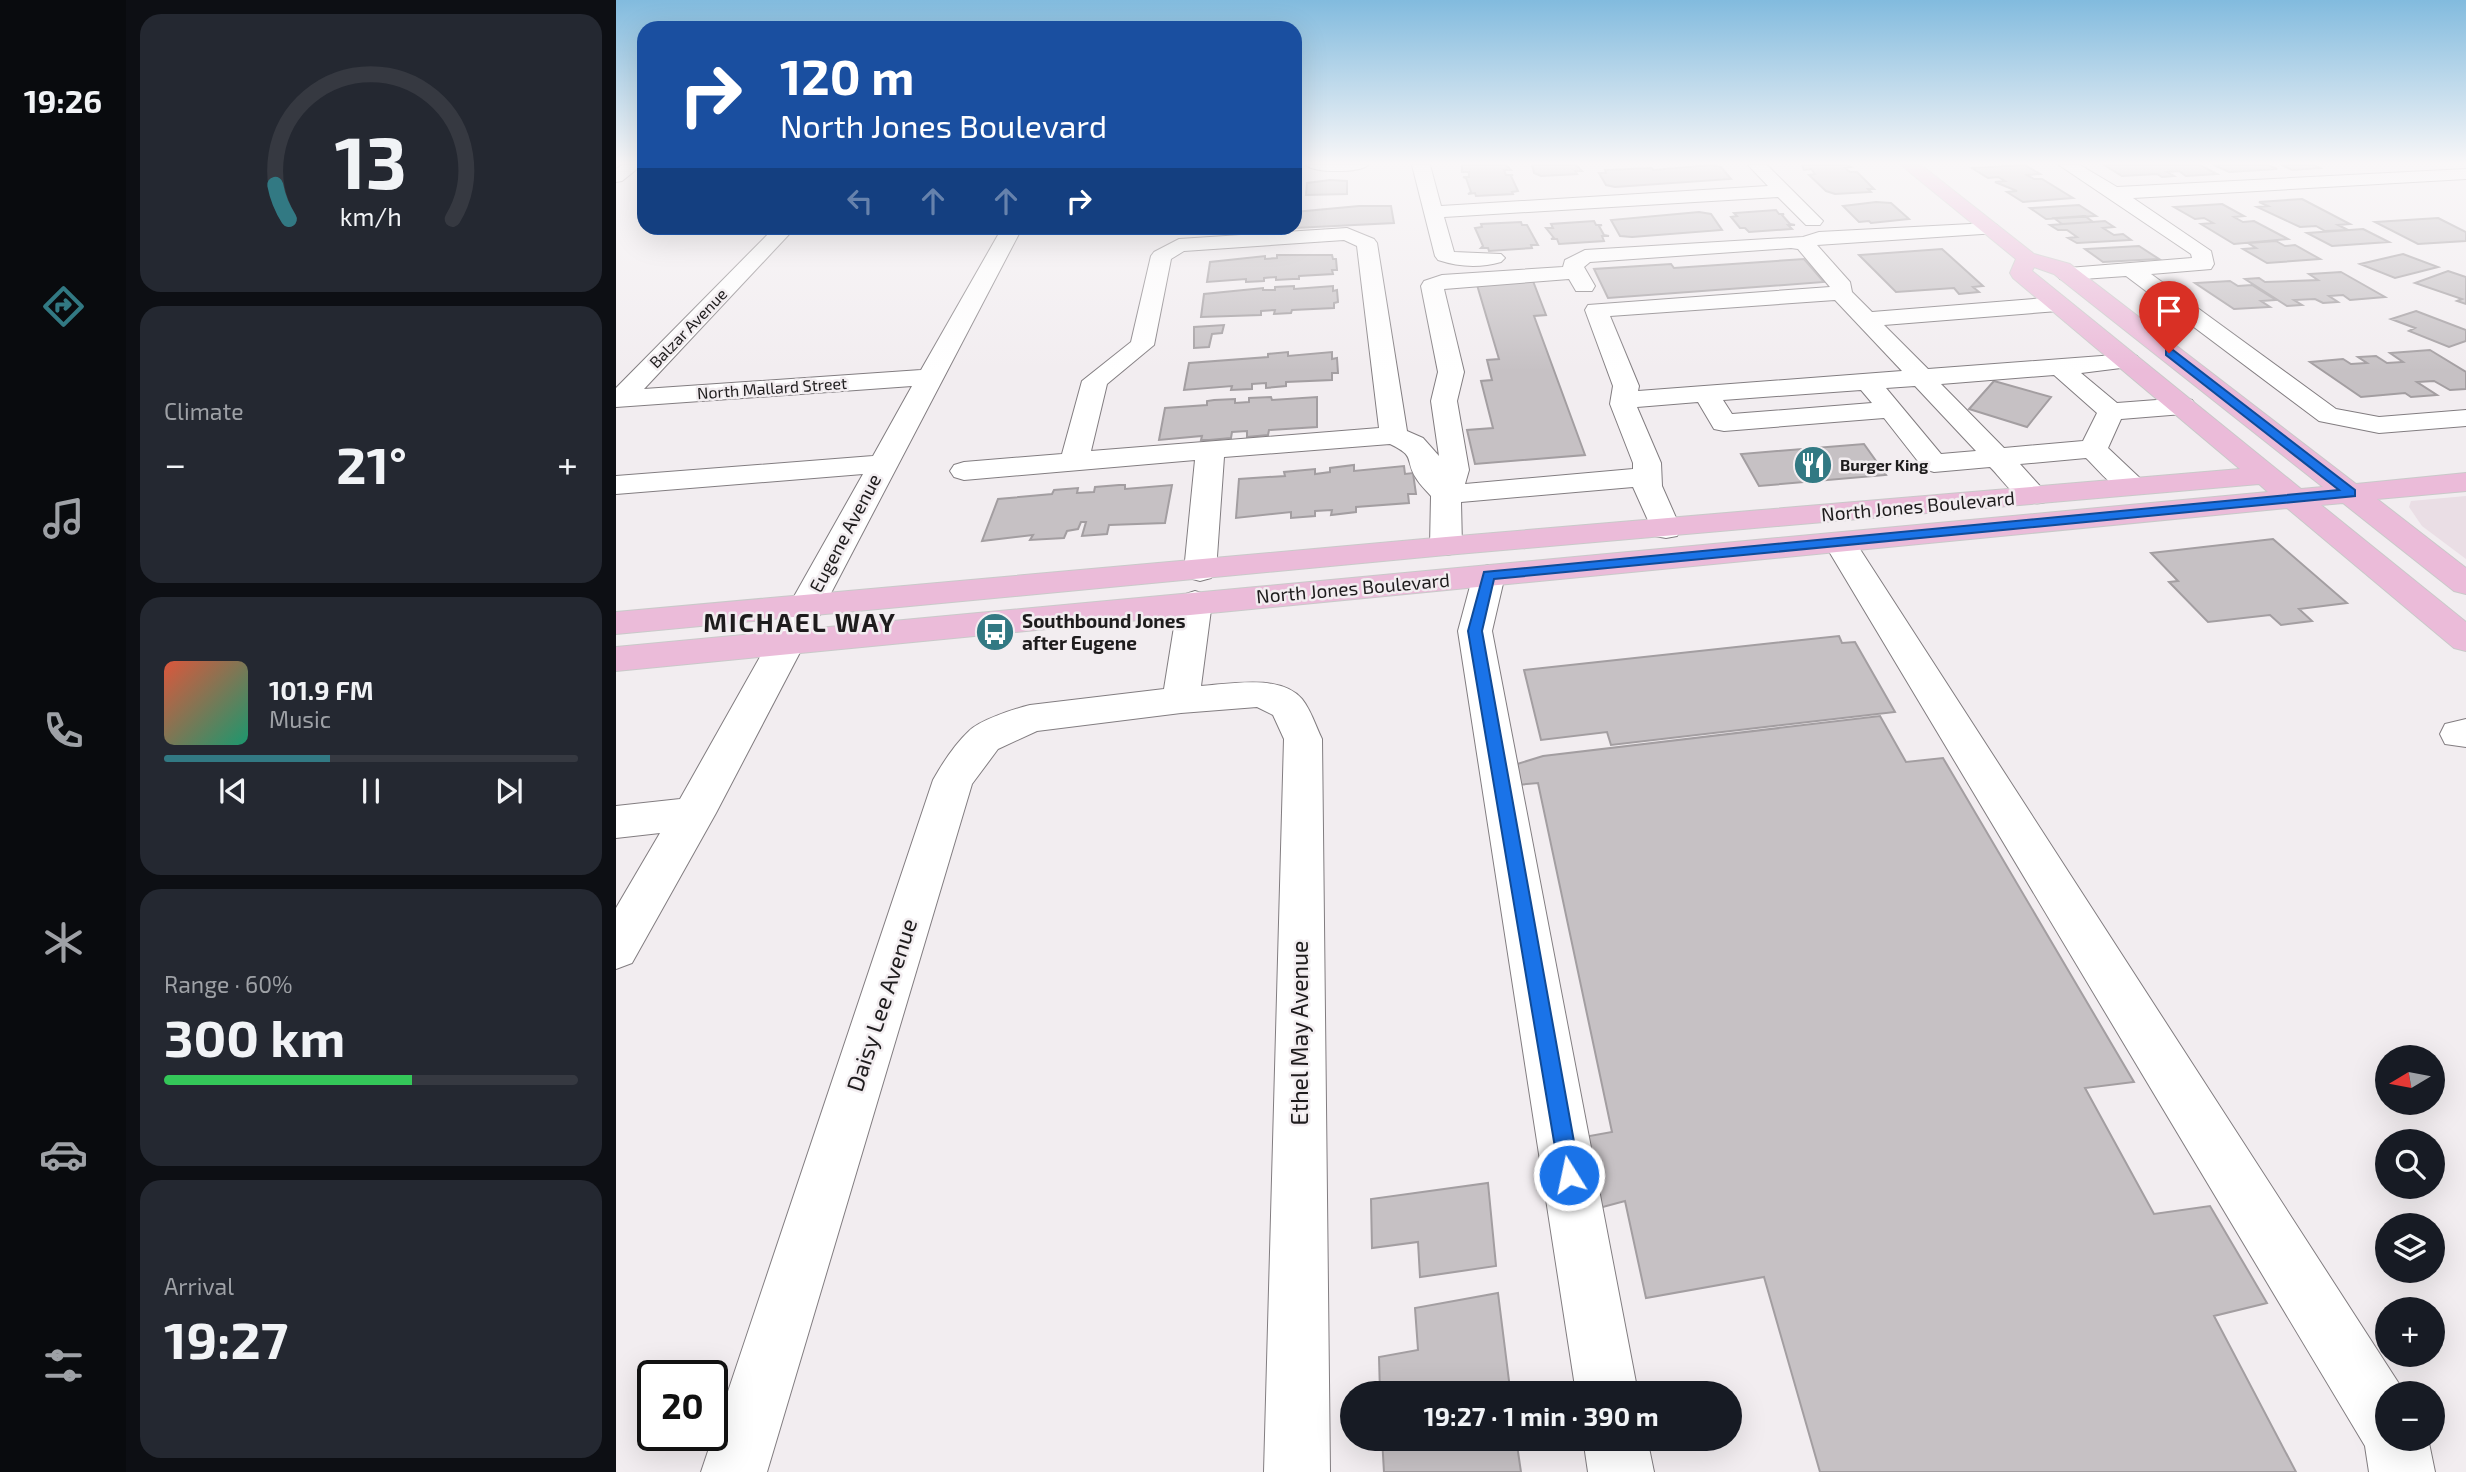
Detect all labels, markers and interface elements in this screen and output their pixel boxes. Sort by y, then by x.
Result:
text: 120 m [780,46,914,105]
icon: right [665,49,756,140]
text: 19:26 [24,81,102,119]
text: North Jones Boulevard [780,106,1107,144]
text: 13 [335,116,407,204]
icon: left [841,182,879,220]
icon: ahead [914,182,952,220]
icon: ahead [987,182,1025,220]
icon: right [1060,182,1098,220]
text: km/h [340,201,402,231]
pin [2139,281,2199,353]
icon: directions [39,282,88,331]
street label: Balzar Avenue [645,284,730,371]
icon: arrive [2150,292,2188,330]
street label: North Mallard Street [696,373,848,402]
text: Climate [164,397,244,425]
text: 21° [336,432,407,494]
text: − [164,440,186,486]
text: + [557,440,578,486]
restaurant icon: Burger King [1792,444,1834,486]
place label: Burger King [1840,455,1929,474]
street label: Eugene Avenue [804,470,885,596]
street label: North Jones Boulevard [1820,486,2016,525]
icon: music [39,494,88,543]
street label: North Jones Boulevard [1255,568,1451,607]
district label: MICHAEL WAY [703,606,897,637]
place label: Southbound Jones after Eugene [1022,609,1186,654]
bus stop icon: Southbound Jones after Eugene [974,611,1016,653]
text: 101.9 FM [269,674,373,705]
text: Music [269,705,331,733]
icon: phone [39,706,88,755]
icon: previous [214,772,252,810]
icon: pause [352,772,390,810]
icon: next [490,772,528,810]
street label: Daisy Lee Avenue [840,915,922,1095]
icon: climate [39,918,88,967]
street label: Ethel May Avenue [1285,941,1313,1125]
text: Range · 60% [164,970,293,998]
text: 300 km [164,1005,345,1067]
north arrow [2375,1045,2445,1115]
map controls [2375,1045,2445,1451]
button: search [2375,1129,2445,1199]
icon: car [39,1130,88,1179]
position arrow [1532,1138,1606,1212]
button: layers [2375,1213,2445,1283]
text: Arrival [164,1272,234,1300]
button: + [2375,1297,2445,1367]
text: 19:27 [164,1307,288,1369]
icon: filters [39,1341,88,1390]
speed limit sign: 20 [637,1360,728,1451]
button: − [2375,1381,2445,1451]
text: 19:27 · 1 min · 390 m [1423,1400,1659,1431]

